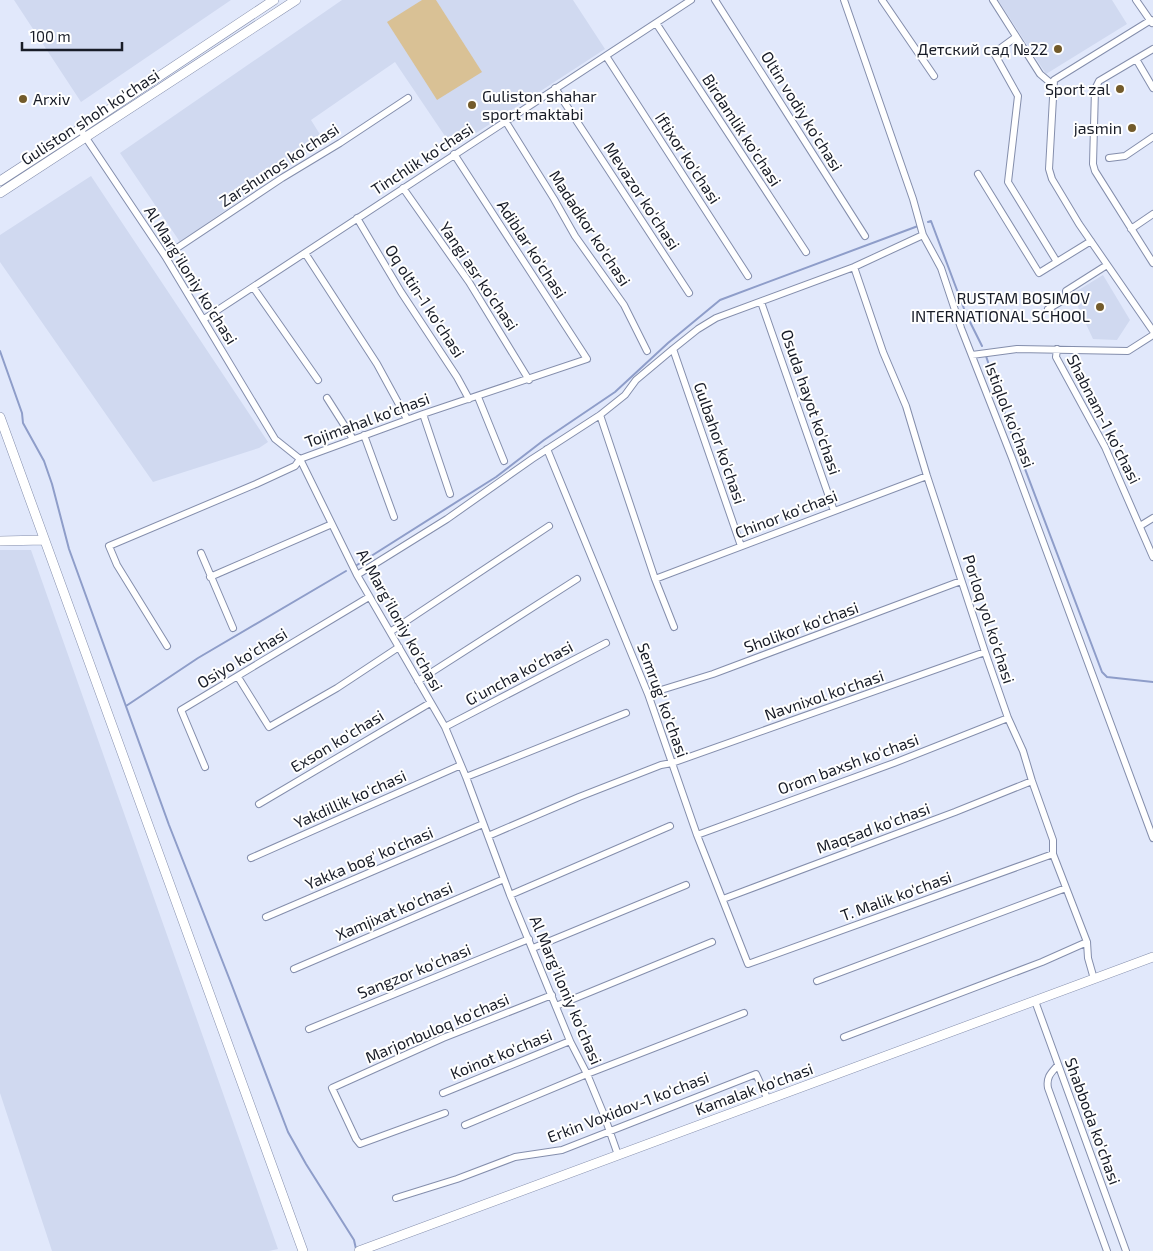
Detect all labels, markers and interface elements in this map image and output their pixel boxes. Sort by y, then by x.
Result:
scale bar [22,20,122,52]
text: 100 m [30,27,71,45]
place label: Детский сад №22 [917,39,1048,58]
marker: Детский сад №22 [1052,43,1064,55]
street label: Oltin vodiy ko'chasi [758,47,847,174]
street label: Guliston shoh ko'chasi [17,65,162,168]
street label: Birdamlik ko'chasi [699,70,786,189]
place label: Sport zal [1045,79,1110,98]
marker: Sport zal [1114,83,1126,95]
place label: Guliston shahar sport maktabi [482,86,597,123]
place label: Arxiv [33,89,71,108]
marker: Arxiv [17,93,29,105]
marker: Guliston shahar sport maktabi [466,99,478,111]
street label: Iftixor ko'chasi [652,108,725,207]
place label: jasmin [1074,118,1122,138]
street label: Zarshunos ko'chasi [215,119,342,210]
street label: Tinchlik ko'chasi [367,119,476,199]
marker: jasmin [1126,122,1138,134]
street label: Mevazor ko'chasi [601,138,684,253]
street label: Madadkor ko'chasi [546,166,635,289]
street label: Adiblar ko'chasi [494,196,571,301]
street label: Al Marg'iloniy ko'chasi [141,202,242,348]
street label: Yangi asr ko'chasi [436,218,523,334]
street label: Oq oltin-1 ko'chasi [382,241,469,361]
place label: RUSTAM BOSIMOV INTERNATIONAL SCHOOL [911,288,1090,325]
marker: RUSTAM BOSIMOV INTERNATIONAL SCHOOL [1094,301,1106,313]
street label: Osuda hayot ko'chasi [778,327,845,477]
street label: Shabnam-1 ko'chasi [1064,351,1145,487]
street label: Istiqlol ko'chasi [982,360,1039,470]
street label: Gulbahor ko'chasi [691,379,750,506]
street label: Tojimahal ko'chasi [302,388,432,452]
street label: Chinor ko'chasi [732,485,840,542]
street label: Al Marg'iloniy ko'chasi [353,545,447,694]
street label: Porloq yol ko'chasi [960,552,1019,686]
street label: Sholikor ko'chasi [741,597,861,656]
street label: Osiyo ko'chasi [193,623,290,692]
street label: G'uncha ko'chasi [462,636,576,709]
street label: Semrug' ko'chasi [634,640,693,760]
street label: Navnixol ko'chasi [762,665,886,724]
street label: Exson ko'chasi [287,705,387,776]
street label: Orom baxsh ko'chasi [775,729,921,798]
street label: Yakdillik ko'chasi [291,765,409,832]
street label: Maqsad ko'chasi [813,798,932,857]
street label: Yakka bog' ko'chasi [302,822,436,893]
street label: T. Malik ko'chasi [838,867,954,924]
street label: Xamjixat ko'chasi [332,877,456,945]
street label: Al Marg'iloniy ko'chasi [526,913,606,1067]
street label: Sangzor ko'chasi [354,939,473,1002]
street label: Marjonbuloq ko'chasi [362,989,512,1067]
street label: Koinot ko'chasi [447,1024,554,1083]
street label: Shabboda ko'chasi [1062,1055,1125,1187]
street label: Kamalak ko'chasi [692,1058,815,1119]
street label: Erkin Voxidov-1 ko'chasi [544,1067,711,1146]

